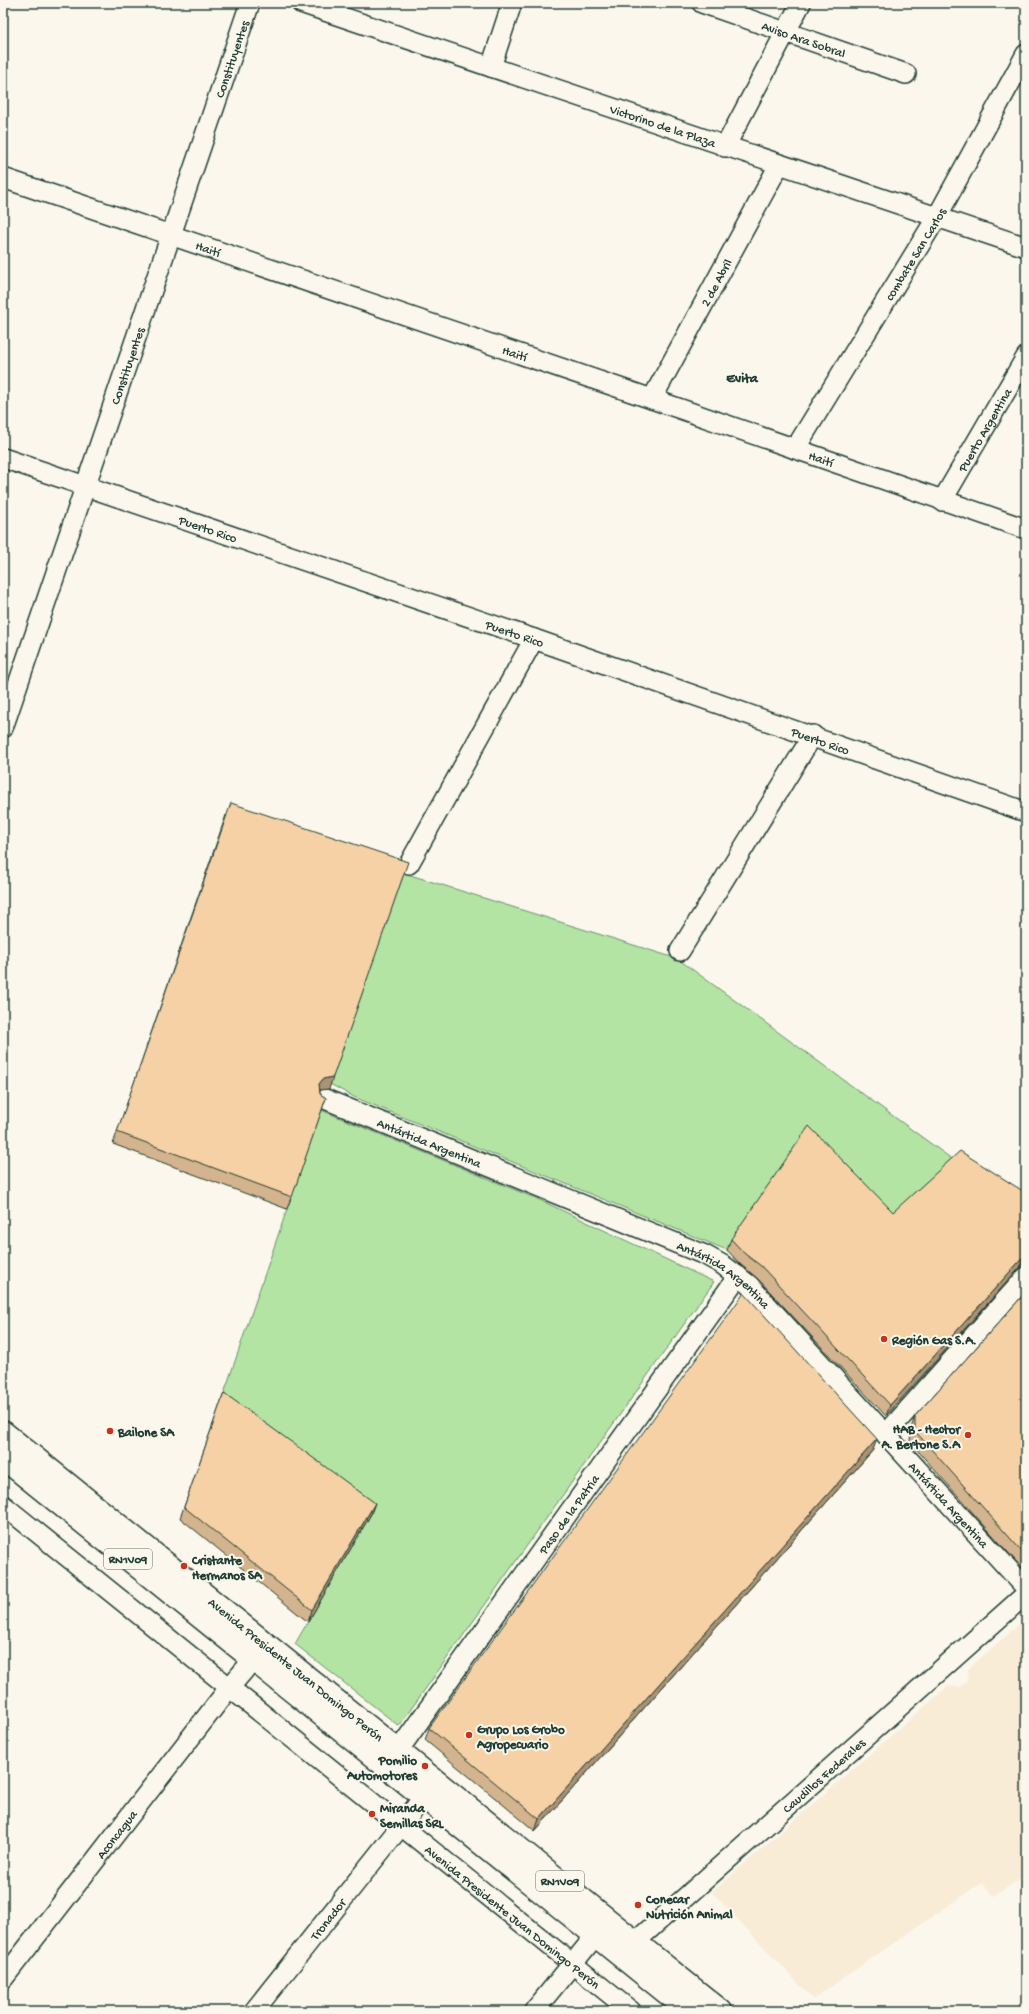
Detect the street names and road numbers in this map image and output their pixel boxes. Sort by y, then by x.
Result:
street label: Constituyentes [213,18,254,100]
street label: Aviso Ara Sobral [759,19,847,62]
street label: Victorino de la Plaza [606,102,718,152]
street label: combate San Carlos [883,205,951,304]
street label: Haití [193,239,223,262]
street label: 2 de Abril [699,257,737,310]
street label: Constituyentes [109,325,149,407]
street label: Haití [500,344,530,366]
street label: Puerto Argentina [955,386,1017,476]
street label: Haití [806,449,836,472]
street label: Puerto Rico [176,513,239,547]
street label: Puerto Rico [482,618,546,652]
street label: Puerto Rico [788,725,851,759]
street label: Antártida Argentina [374,1116,484,1173]
street label: Antártida Argentina [674,1239,772,1313]
street label: Antártida Argentina [904,1460,991,1552]
street label: Paso de la Patria [536,1472,604,1558]
road number: RN1V09 [104,1549,152,1569]
street label: Avenida Presidente Juan Domingo Perón [204,1596,386,1746]
street label: Caudillos Federales [780,1735,870,1817]
street label: Aconcagua [94,1807,142,1862]
street label: Avenida Presidente Juan Domingo Perón [421,1843,603,1993]
road number: RN1V09 [536,1871,584,1891]
street label: Tronador [308,1895,351,1945]

